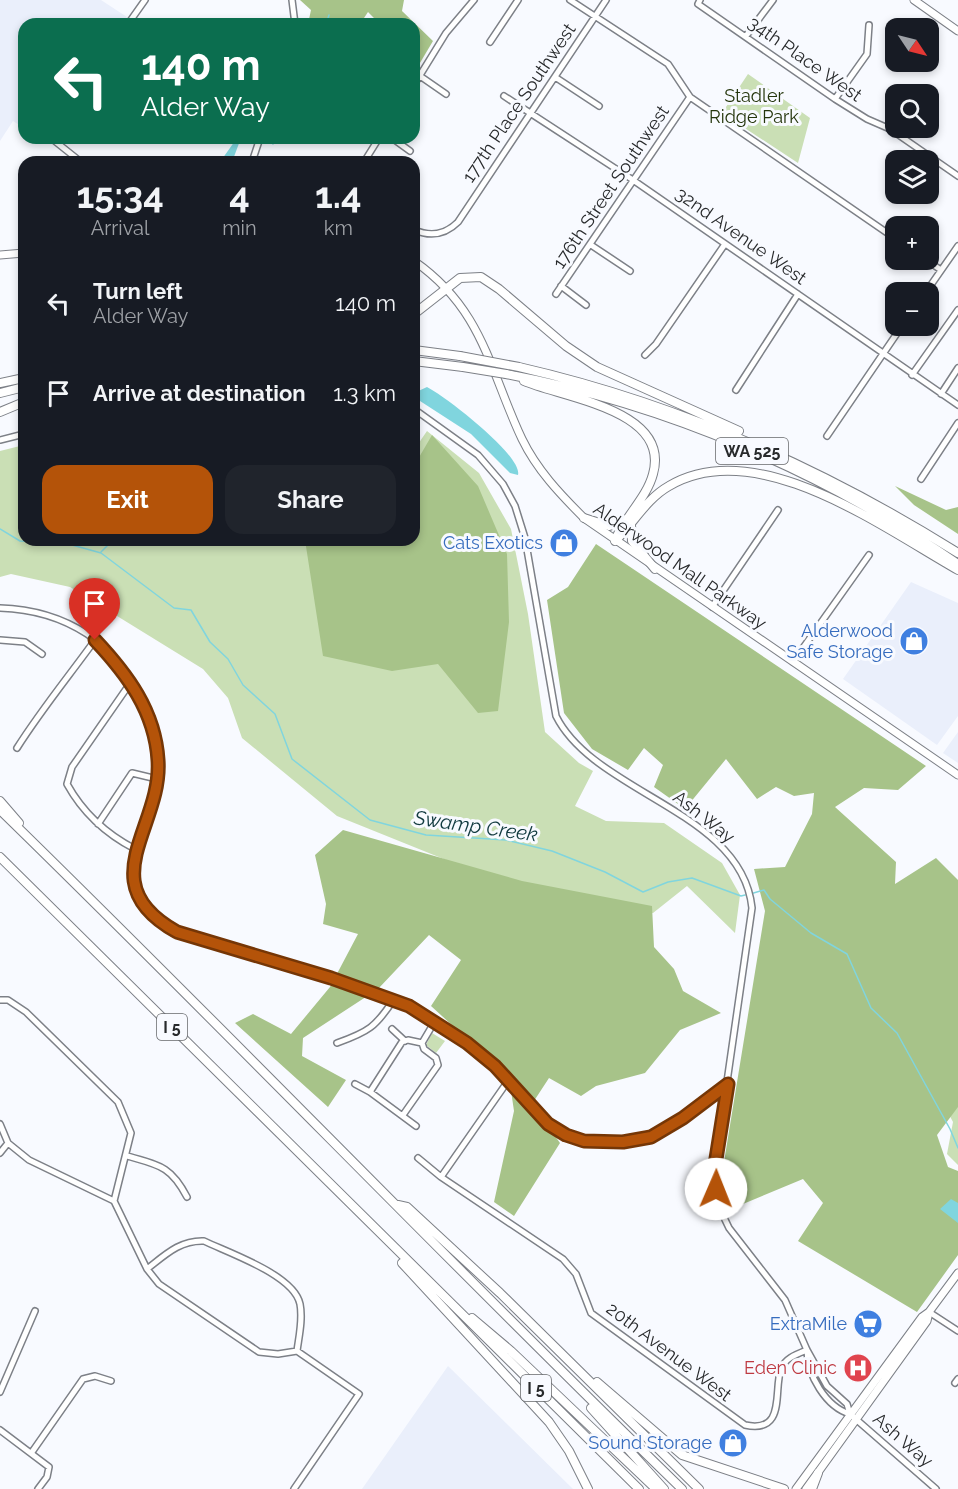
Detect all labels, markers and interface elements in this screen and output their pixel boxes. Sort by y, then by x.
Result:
street label: 34th Place West [745,12,866,106]
north arrow [885,18,939,72]
map controls [885,18,939,336]
street label: 177th Place Southwest [458,19,580,186]
text: 140 m [141,41,261,90]
icon: left [42,42,120,120]
button: search [885,84,939,138]
park label: Stadler Ridge Park [709,85,799,127]
text: Alder Way [141,91,270,122]
street label: 176th Street Southwest [548,101,673,272]
button: layers [885,150,939,204]
text: 15:34 [76,174,164,216]
text: 4 [229,174,250,216]
text: 1.4 [315,174,362,216]
street label: 32nd Avenue West [672,183,811,289]
text: Arrival [91,216,149,240]
text: min [222,216,257,240]
text: km [324,216,353,240]
button: + [885,216,939,270]
text: Turn left [93,278,183,304]
button: − [885,282,939,336]
icon: left [42,287,75,320]
text: 140 m [335,290,396,316]
text: Alder Way [93,304,188,328]
icon: arrive [42,377,75,410]
text: Arrive at destination [93,380,306,406]
text: 1.3 km [333,380,396,406]
road number: WA 525 [716,438,788,464]
button: Exit [42,465,213,534]
button: Share [225,465,396,534]
street label: Alderwood Mall Parkway [590,498,771,634]
shop icon: Cats Exotics [548,527,580,559]
place label: Cats Exotics [443,532,543,553]
pin [69,578,120,640]
icon: arrive [78,587,111,620]
place label: Alderwood Safe Storage [786,620,893,662]
shop icon: Alderwood Safe Storage [898,625,930,657]
street label: Ash Way [669,786,739,847]
water label: Swamp Creek [412,805,540,847]
road number: I 5 [157,1014,187,1040]
position arrow [684,1157,748,1221]
street label: 20th Avenue West [603,1298,736,1405]
supermarket icon: ExtraMile [852,1308,884,1340]
place label: ExtraMile [770,1313,847,1334]
hospital icon: Eden Clinic [842,1352,874,1384]
place label: Eden Clinic [744,1357,837,1378]
road number: I 5 [521,1375,551,1401]
street label: Ash Way [869,1408,938,1471]
shop icon: Sound Storage [717,1427,749,1459]
place label: Sound Storage [588,1432,712,1453]

